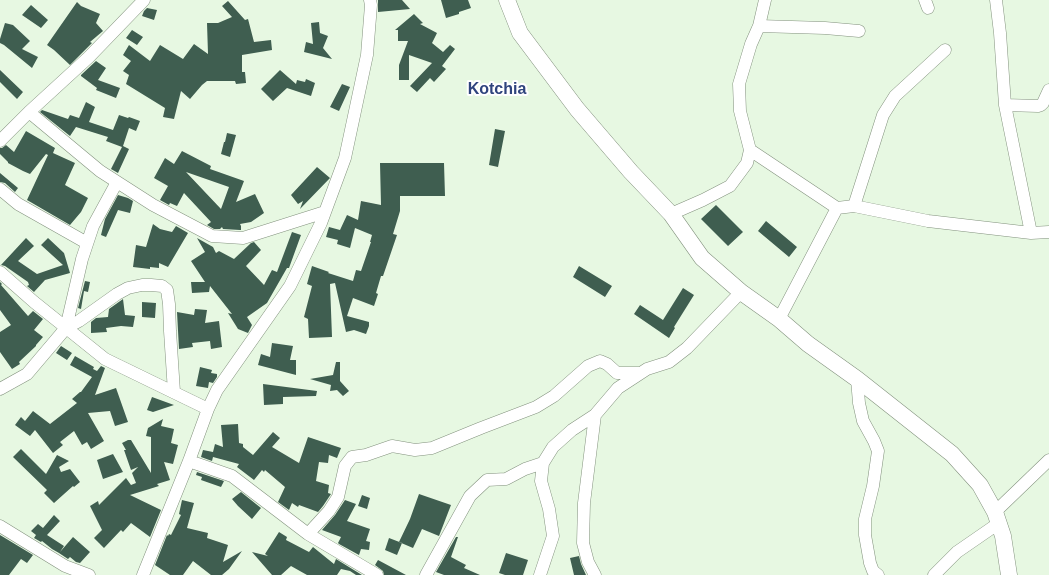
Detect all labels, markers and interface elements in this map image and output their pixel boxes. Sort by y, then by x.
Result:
district label: Kotchia [468,80,526,100]

